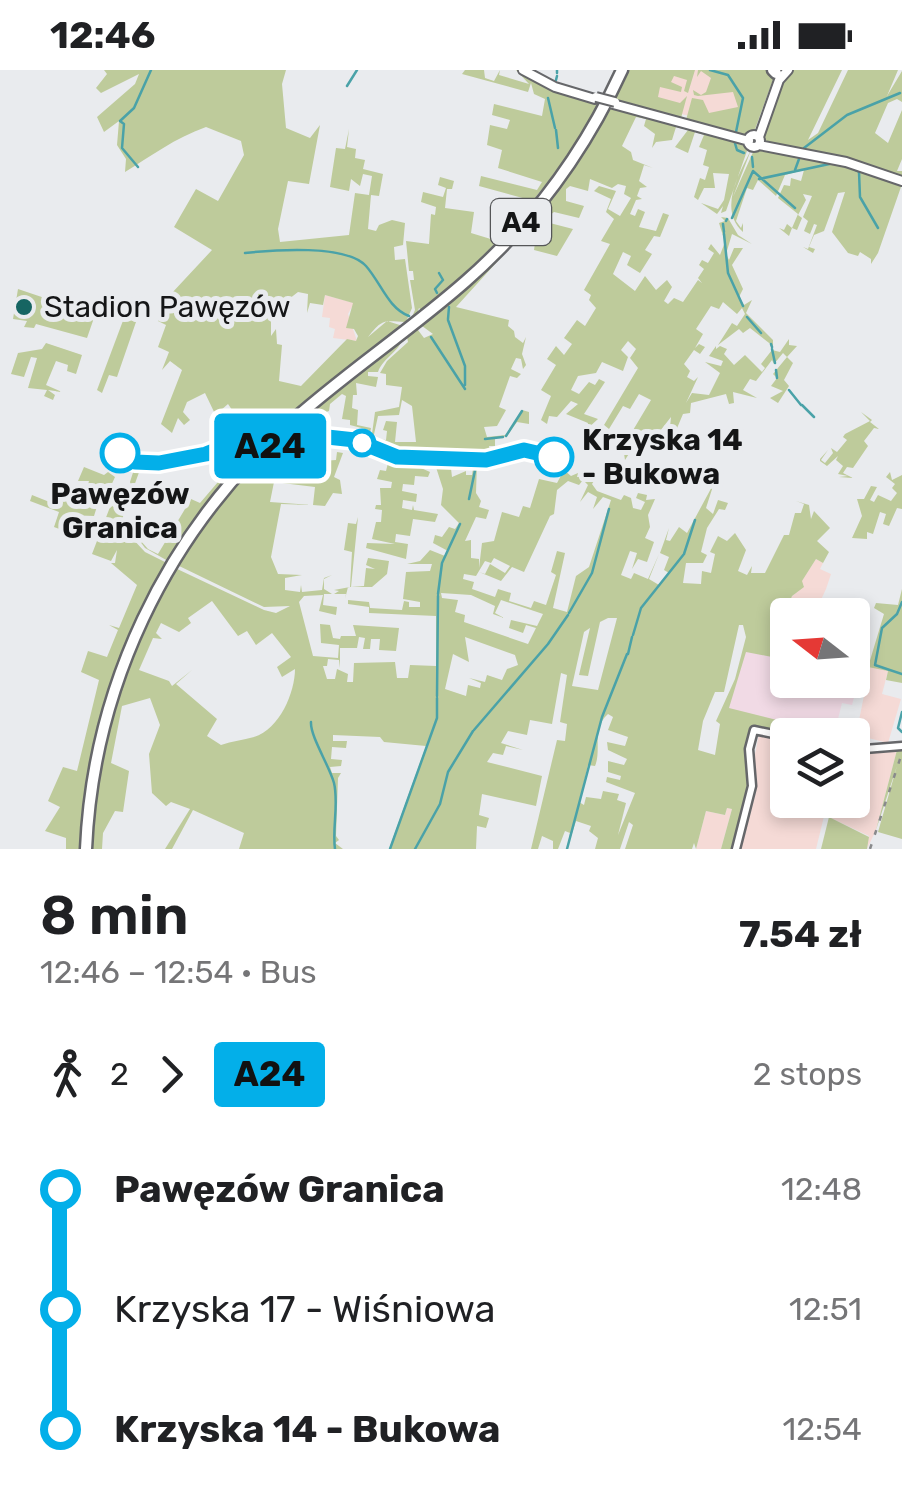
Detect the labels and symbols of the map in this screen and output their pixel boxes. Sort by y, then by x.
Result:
road number: A4 [491,199,551,245]
place label: Stadion Pawęzów [44,289,291,325]
marker: Stadion Pawęzów [13,296,35,318]
line badge: A24 [212,414,328,478]
place label: Krzyska 14 - Bukowa [582,422,743,492]
unlabelled marker [349,430,375,456]
marker: Pawęzów Granica [101,434,139,472]
marker: Krzyska 14 - Bukowa [535,438,573,476]
place label: Pawęzów Granica [50,476,190,546]
north arrow [770,598,870,698]

